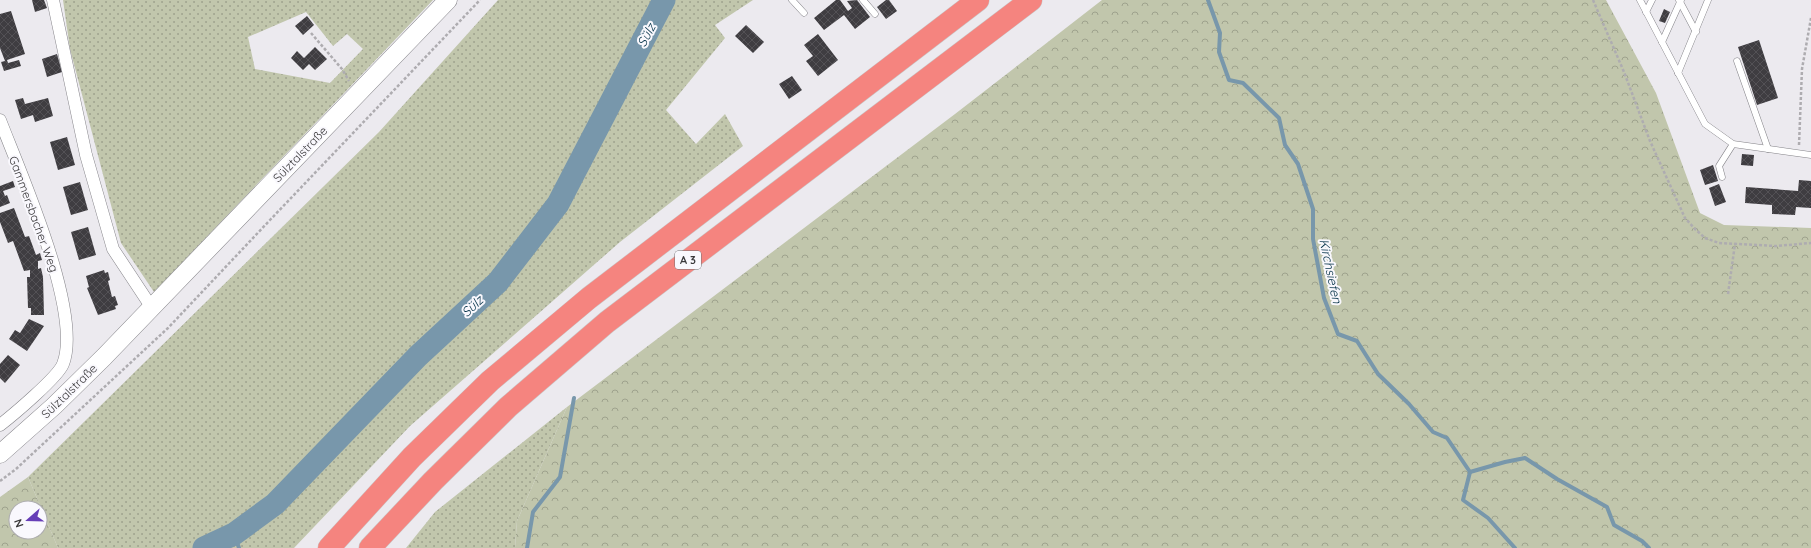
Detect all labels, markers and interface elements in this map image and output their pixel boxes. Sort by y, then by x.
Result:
water label: Sülz [633,19,660,49]
street label: Sülztalstraße [270,123,330,185]
street label: Gammersbacher Weg [6,154,62,274]
water label: Kirchsiefen [1316,237,1346,305]
road number: A 3 [675,251,701,269]
water label: Sülz [458,291,487,320]
street label: Sülztalstraße [38,361,100,421]
north arrow [8,500,48,540]
text: N [11,517,27,530]

